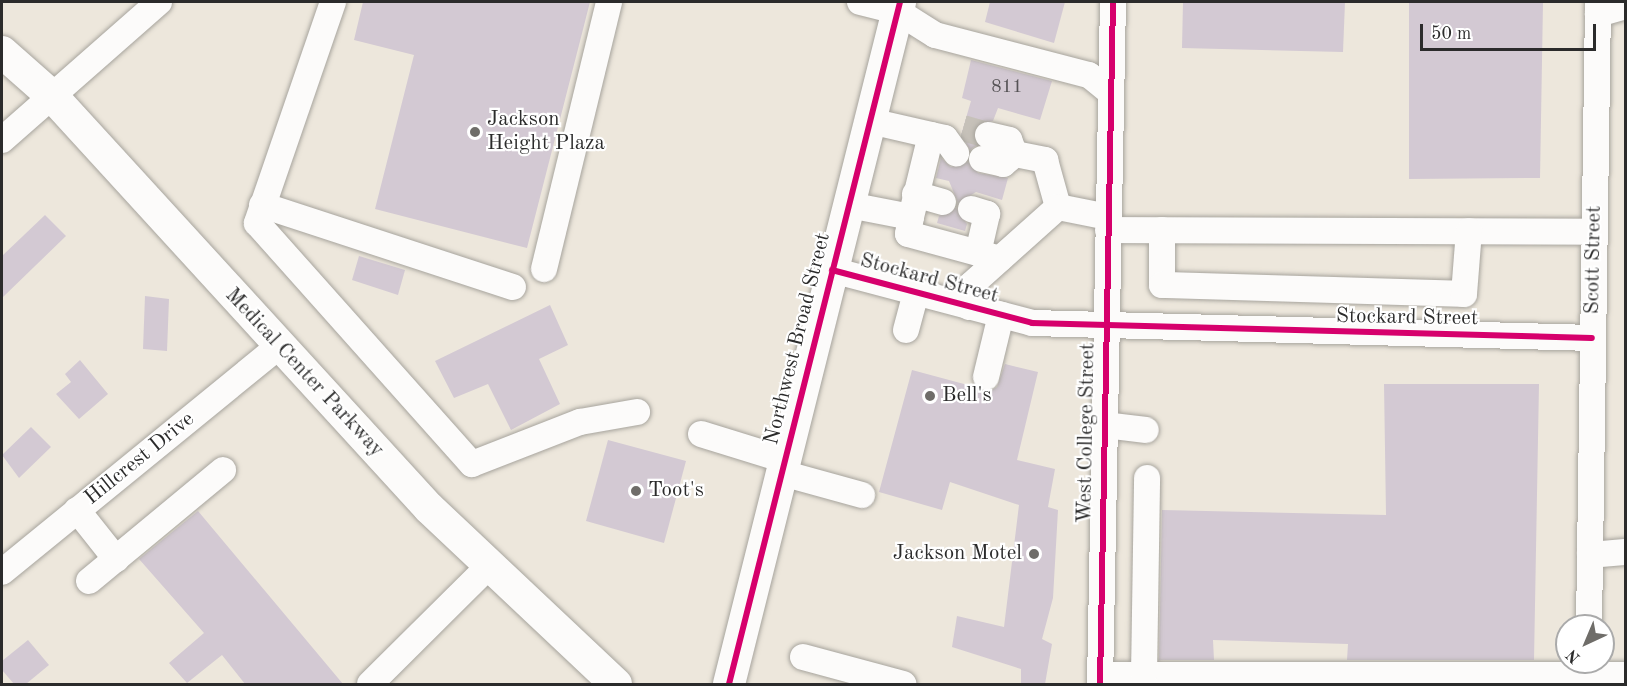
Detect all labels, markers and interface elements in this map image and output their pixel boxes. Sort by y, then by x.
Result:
scale bar [1423,12,1598,50]
text: 50 m [1431,25,1471,43]
house number: 811 [991,76,1023,98]
place label: Jackson Height Plaza [487,107,605,157]
marker: Jackson Height Plaza [468,125,482,139]
street label: Scott Street [1580,205,1608,315]
street label: Northwest Broad Street [759,230,837,448]
street label: Stockard Street [857,248,1001,310]
street label: Medical Center Parkway [219,283,389,463]
street label: Stockard Street [1336,304,1478,332]
street label: West College Street [1073,343,1101,523]
place label: Bell's [942,383,992,409]
marker: Bell's [923,389,937,403]
street label: Hillcrest Drive [80,407,200,511]
place label: Toot's [648,478,704,504]
marker: Toot's [629,484,643,498]
place label: Jackson Motel [893,541,1022,567]
marker: Jackson Motel [1027,547,1041,561]
north arrow [1555,614,1615,674]
text: N [1564,646,1584,666]

